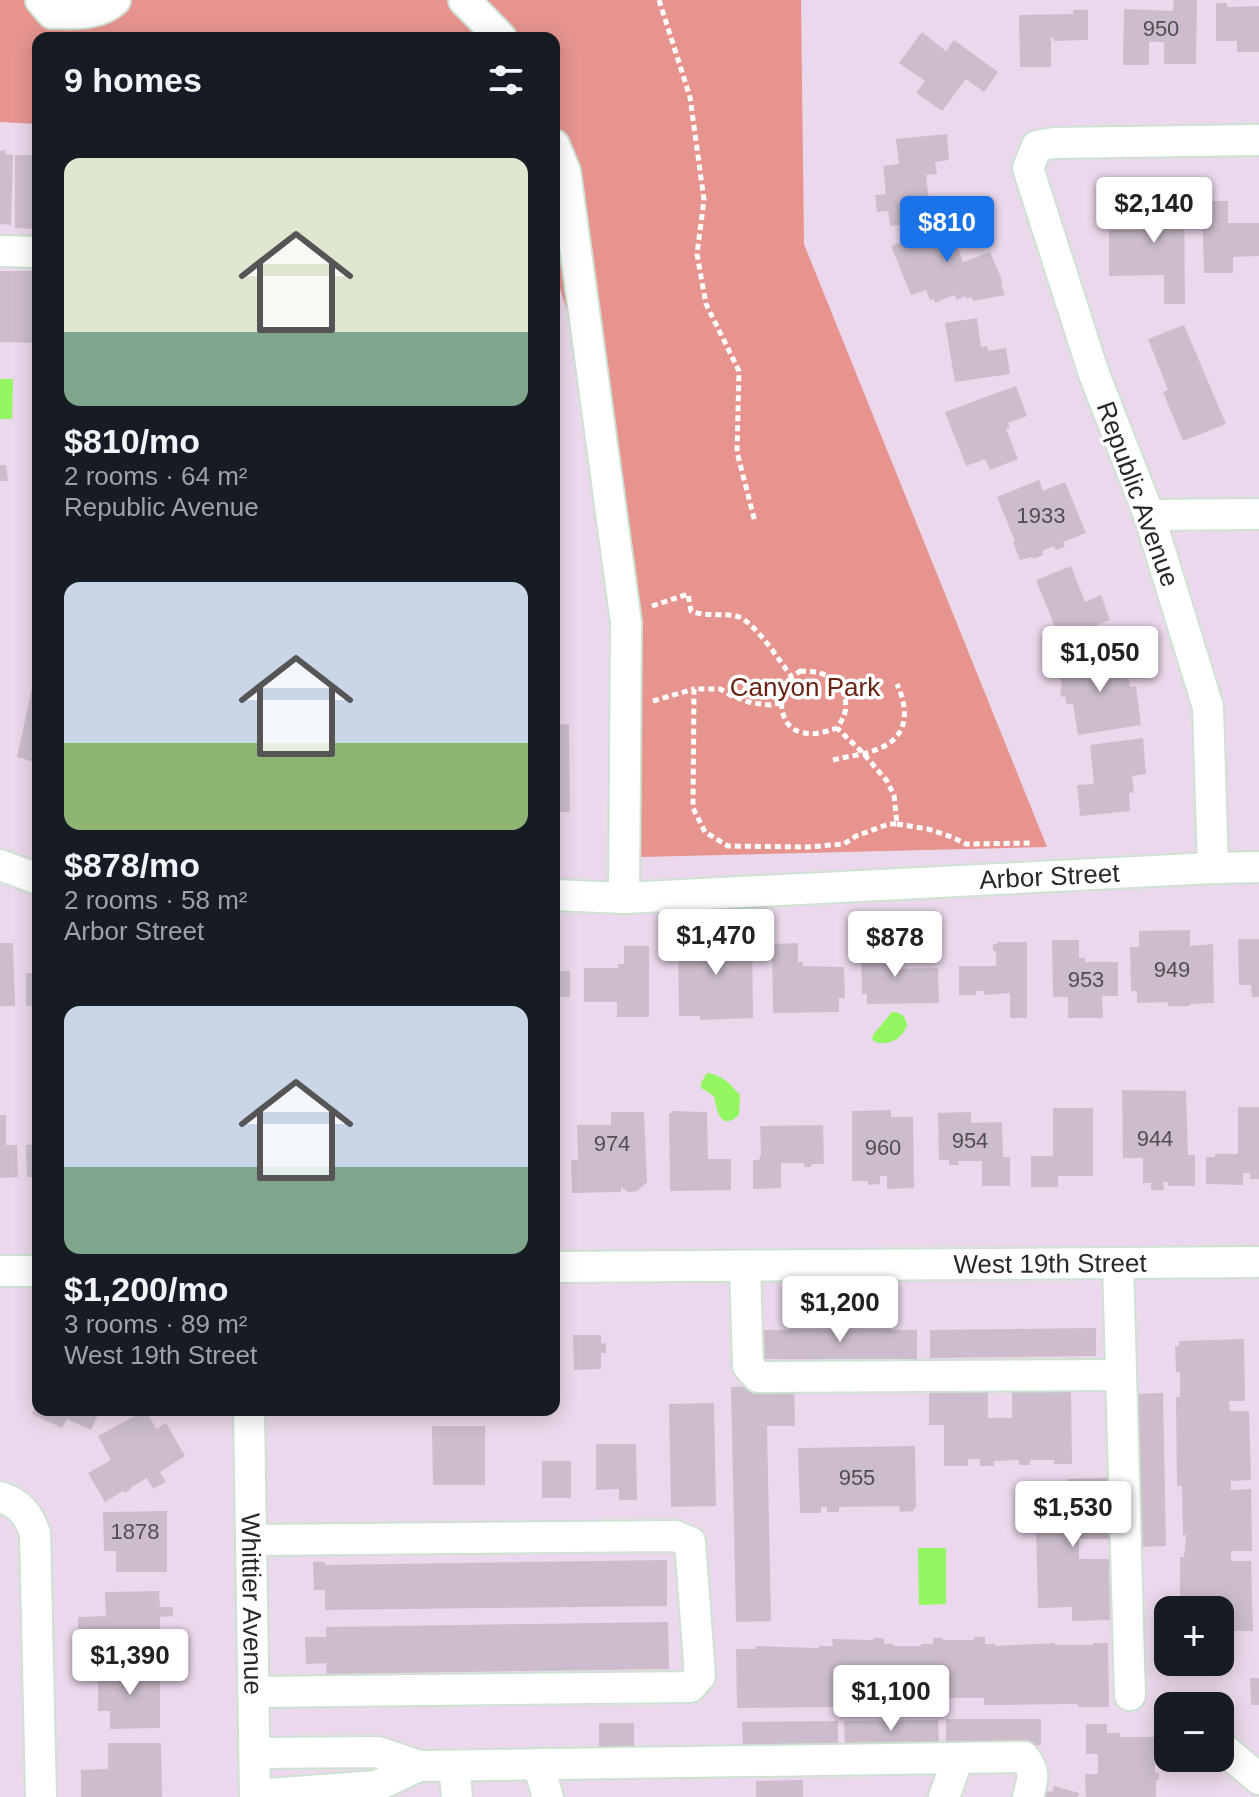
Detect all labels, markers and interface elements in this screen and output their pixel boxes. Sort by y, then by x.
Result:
house number: 950 [1143,16,1179,41]
icon: filters [484,58,528,102]
text: 9 homes [64,61,202,99]
pin: $2,140 [1089,177,1219,245]
text: $2,140 [1114,188,1194,218]
pin: $810 [900,196,994,264]
text: $810 [918,207,976,237]
icon: home [224,210,368,354]
street label: Republic Avenue [1091,397,1185,591]
text: $810/mo [64,422,200,460]
text: 2 rooms · 64 m² [64,461,248,491]
text: Republic Avenue [64,492,259,522]
house number: 1933 [1017,503,1065,528]
pin: $1,050 [1035,626,1165,694]
icon: home [224,634,368,778]
text: $1,050 [1060,637,1140,667]
park label: Canyon Park [730,672,881,702]
text: $878/mo [64,846,200,884]
street label: Arbor Street [979,858,1121,895]
text: 2 rooms · 58 m² [64,885,248,915]
pin: $1,470 [651,909,781,977]
pin: $878 [848,911,942,979]
text: Arbor Street [64,916,204,946]
text: $1,470 [676,920,756,950]
text: $878 [866,922,924,952]
house number: 949 [1154,957,1190,982]
house number: 953 [1068,967,1104,992]
icon: home [224,1058,368,1202]
house number: 944 [1137,1126,1173,1151]
house number: 954 [952,1128,988,1153]
house number: 974 [594,1131,630,1156]
house number: 960 [865,1135,901,1160]
street label: West 19th Street [953,1248,1148,1279]
text: $1,200/mo [64,1270,228,1308]
pin: $1,200 [775,1276,905,1344]
text: $1,200 [800,1287,880,1317]
text: 3 rooms · 89 m² [64,1309,248,1339]
text: West 19th Street [64,1340,257,1370]
house number: 955 [839,1465,875,1490]
pin: $1,530 [1008,1481,1138,1549]
text: $1,530 [1033,1492,1113,1522]
street label: Whittier Avenue [236,1513,268,1695]
house number: 1878 [111,1519,159,1544]
map controls [1154,1596,1234,1772]
button: + [1154,1596,1234,1676]
pin: $1,390 [65,1629,195,1697]
text: $1,390 [90,1640,170,1670]
pin: $1,100 [826,1665,956,1733]
text: $1,100 [851,1676,931,1706]
button: − [1154,1692,1234,1772]

